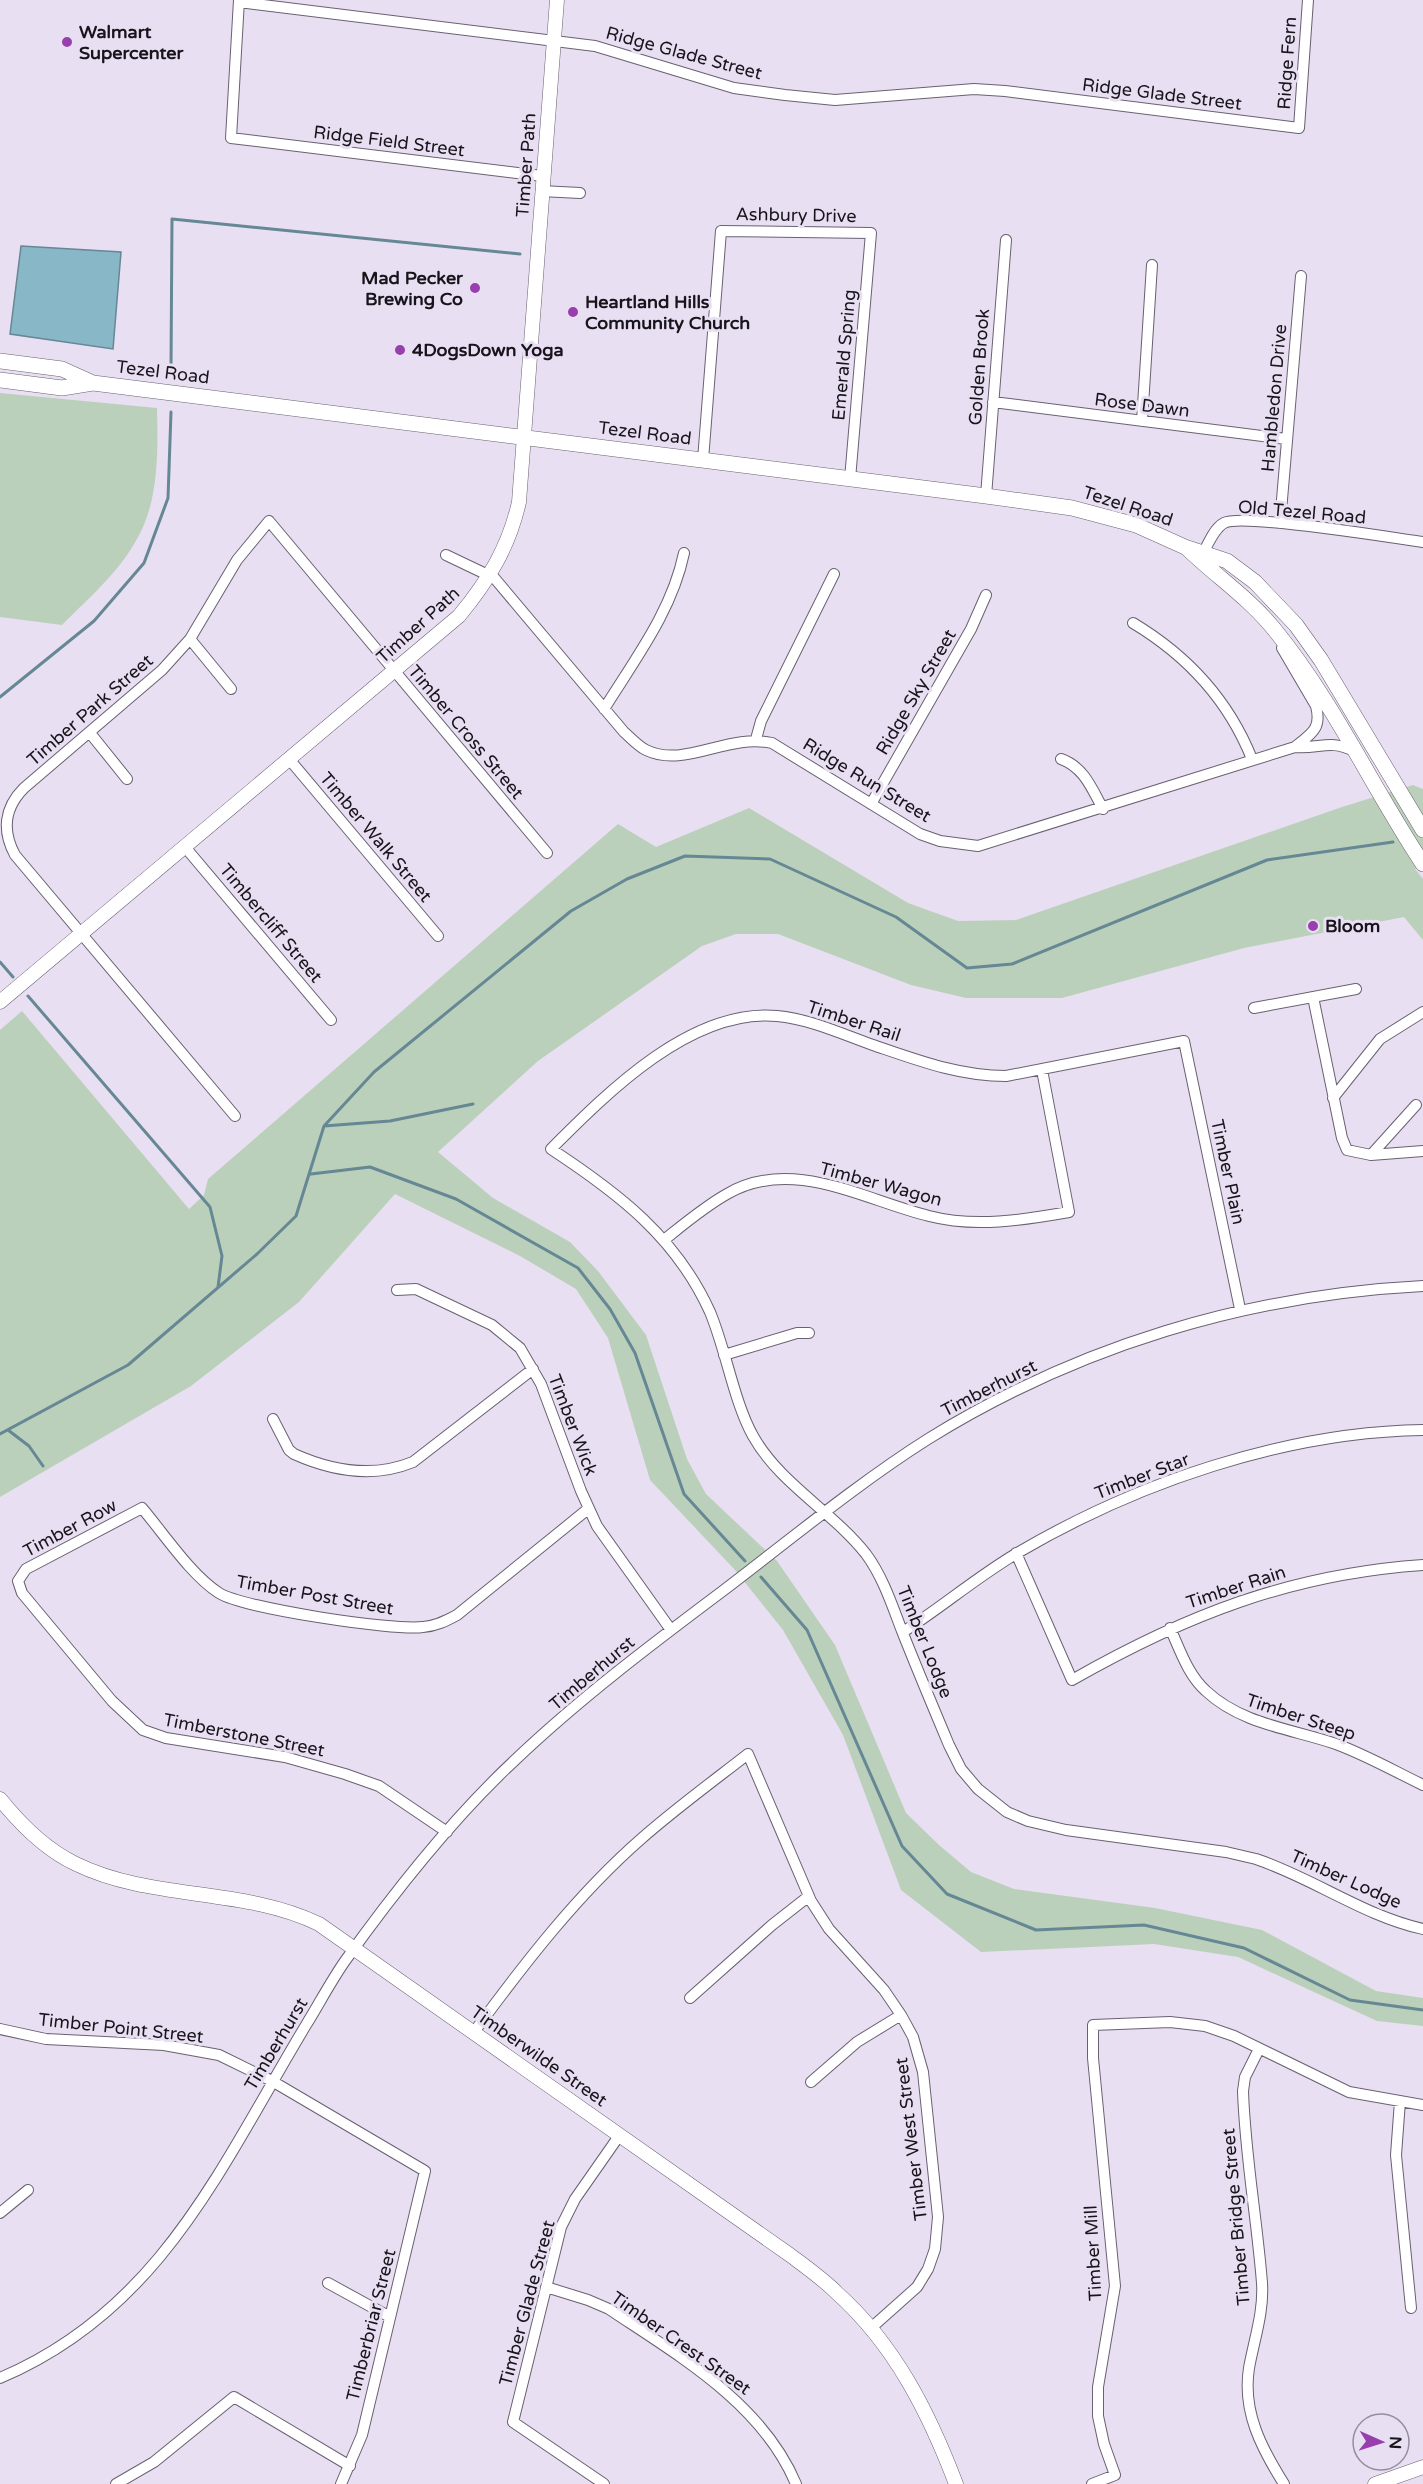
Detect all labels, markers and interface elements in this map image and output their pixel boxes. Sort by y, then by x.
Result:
street label: Ridge Fern [1273,16,1301,110]
place label: Walmart Supercenter [79,21,184,64]
street label: Ridge Glade Street [604,22,765,84]
marker: Walmart Supercenter [60,35,74,49]
street label: Ridge Glade Street [1081,73,1243,115]
street label: Timber Path [511,112,541,218]
street label: Ridge Field Street [312,121,466,161]
street label: Ashbury Drive [735,203,857,227]
place label: Mad Pecker Brewing Co [361,267,464,310]
marker: Mad Pecker Brewing Co [468,281,482,295]
street label: Emerald Spring [827,288,861,422]
place label: Heartland Hills Community Church [585,291,750,334]
marker: Heartland Hills Community Church [566,305,580,319]
street label: Golden Brook [964,308,994,426]
street label: Hambledon Drive [1257,323,1291,473]
place label: 4DogsDown Yoga [412,339,564,361]
marker: 4DogsDown Yoga [393,343,407,357]
street label: Tezel Road [115,355,211,389]
street label: Rose Dawn [1093,388,1191,422]
street label: Tezel Road [597,416,693,450]
street label: Tezel Road [1080,481,1176,531]
street label: Old Tezel Road [1237,495,1367,529]
street label: Timber Path [372,582,464,668]
street label: Ridge Sky Street [871,625,961,759]
street label: Timber Park Street [23,649,157,771]
street label: Timber Cross Street [403,660,529,804]
street label: Ridge Run Street [799,733,935,827]
street label: Timber Walk Street [315,768,437,907]
street label: Timbercliff Street [215,859,327,987]
place label: Bloom [1325,915,1380,937]
marker: Bloom [1306,919,1320,933]
street label: Timber Rail [805,996,903,1046]
street label: Timber Plain [1206,1117,1250,1227]
street label: Timber Wagon [817,1157,945,1211]
street label: Timberhurst [937,1354,1041,1422]
street label: Timber Wick [544,1371,602,1479]
street label: Timber Star [1092,1448,1192,1504]
street label: Timber Row [19,1494,121,1562]
street label: Timber Rain [1183,1561,1289,1613]
street label: Timber Post Street [235,1570,395,1620]
street label: Timber Lodge [892,1583,958,1701]
street label: Timberhurst [545,1631,639,1715]
street label: Timber Steep [1243,1689,1359,1745]
street label: Timberstone Street [162,1709,327,1761]
street label: Timber Lodge [1287,1845,1405,1913]
street label: Timberhurst [240,1993,312,2094]
street label: Timberwilde Street [467,2001,611,2111]
street label: Timber Point Street [37,2008,205,2048]
street label: Timber West Street [890,2056,932,2222]
street label: Timber Bridge Street [1217,2127,1255,2306]
street label: Timber Mill [1080,2205,1106,2301]
street label: Timber Glade Street [494,2218,560,2388]
street label: Timberbriar Street [341,2246,401,2403]
street label: Timber Crest Street [607,2286,755,2400]
north arrow [1351,2412,1411,2472]
text: N [1385,2436,1405,2450]

